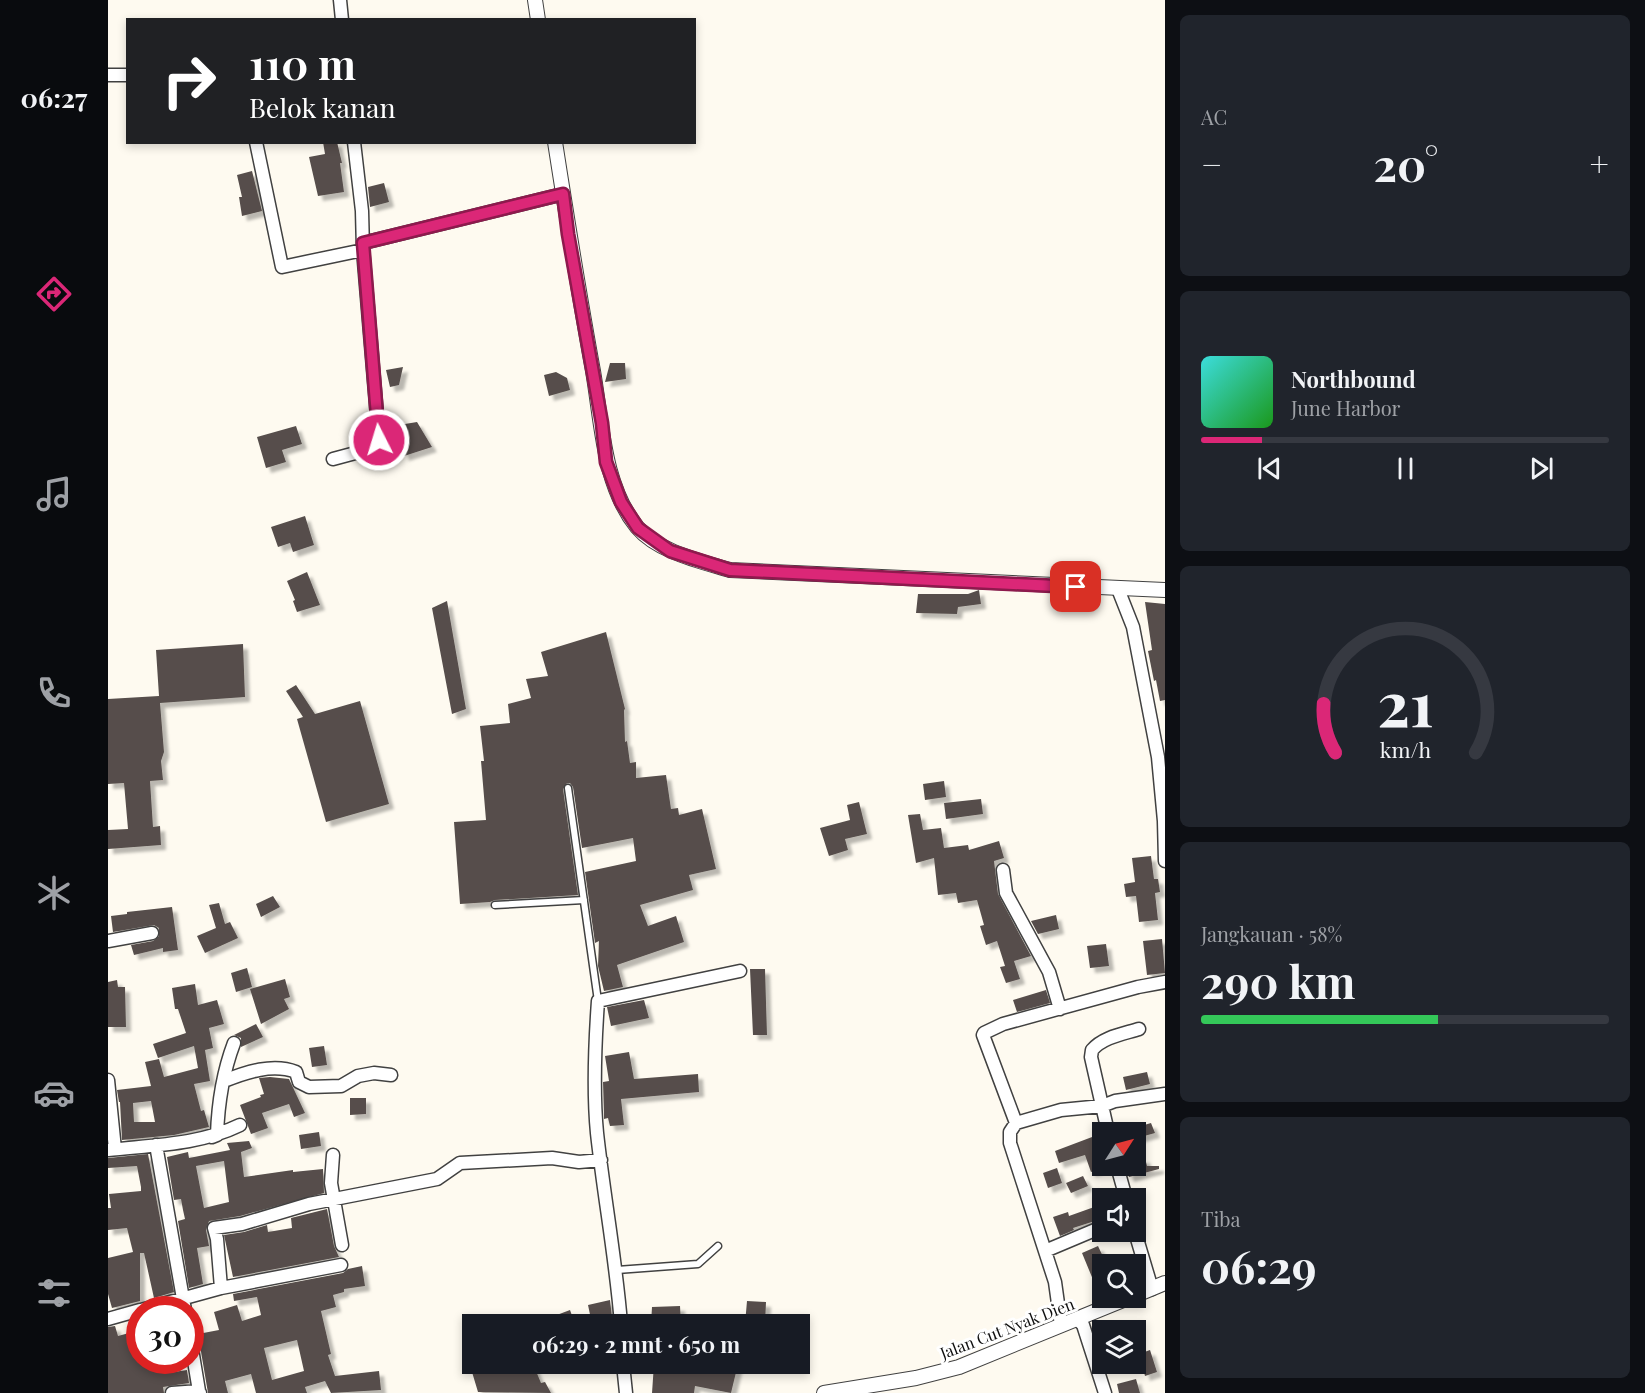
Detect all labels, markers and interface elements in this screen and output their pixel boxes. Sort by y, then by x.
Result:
text: 110 m [249,35,356,91]
icon: right [150,42,228,120]
text: 06:27 [21,79,87,115]
text: Belok kanan [249,89,396,125]
text: AC [1201,103,1227,130]
text: 20° [1374,133,1438,193]
text: − [1201,141,1222,185]
text: + [1590,141,1609,185]
icon: directions [33,273,75,315]
text: Northbound [1291,364,1416,394]
text: June Harbor [1291,394,1401,421]
position arrow [347,408,411,472]
icon: previous [1253,452,1286,485]
icon: pause [1389,452,1422,485]
icon: next [1525,452,1558,485]
icon: music [33,473,75,515]
pin [1050,561,1101,612]
icon: arrive [1059,570,1092,603]
text: 21 [1377,660,1433,744]
icon: phone [33,672,75,714]
text: km/h [1379,736,1431,764]
icon: climate [33,872,75,914]
text: Jangkauan · 58% [1201,920,1342,947]
text: 290 km [1201,950,1355,1010]
icon: car [33,1072,75,1114]
north arrow [1092,1122,1146,1176]
map controls [1092,1122,1146,1374]
button: sound [1092,1188,1146,1242]
text: Tiba [1201,1205,1241,1232]
text: 06:29 [1201,1235,1317,1295]
button: search [1092,1254,1146,1308]
icon: filters [33,1272,75,1314]
street label: Jalan Cut Nyak Dien [936,1293,1078,1364]
speed limit sign: 30 [126,1296,204,1374]
button: layers [1092,1320,1146,1374]
text: 06:29 · 2 mnt · 650 m [532,1329,740,1359]

